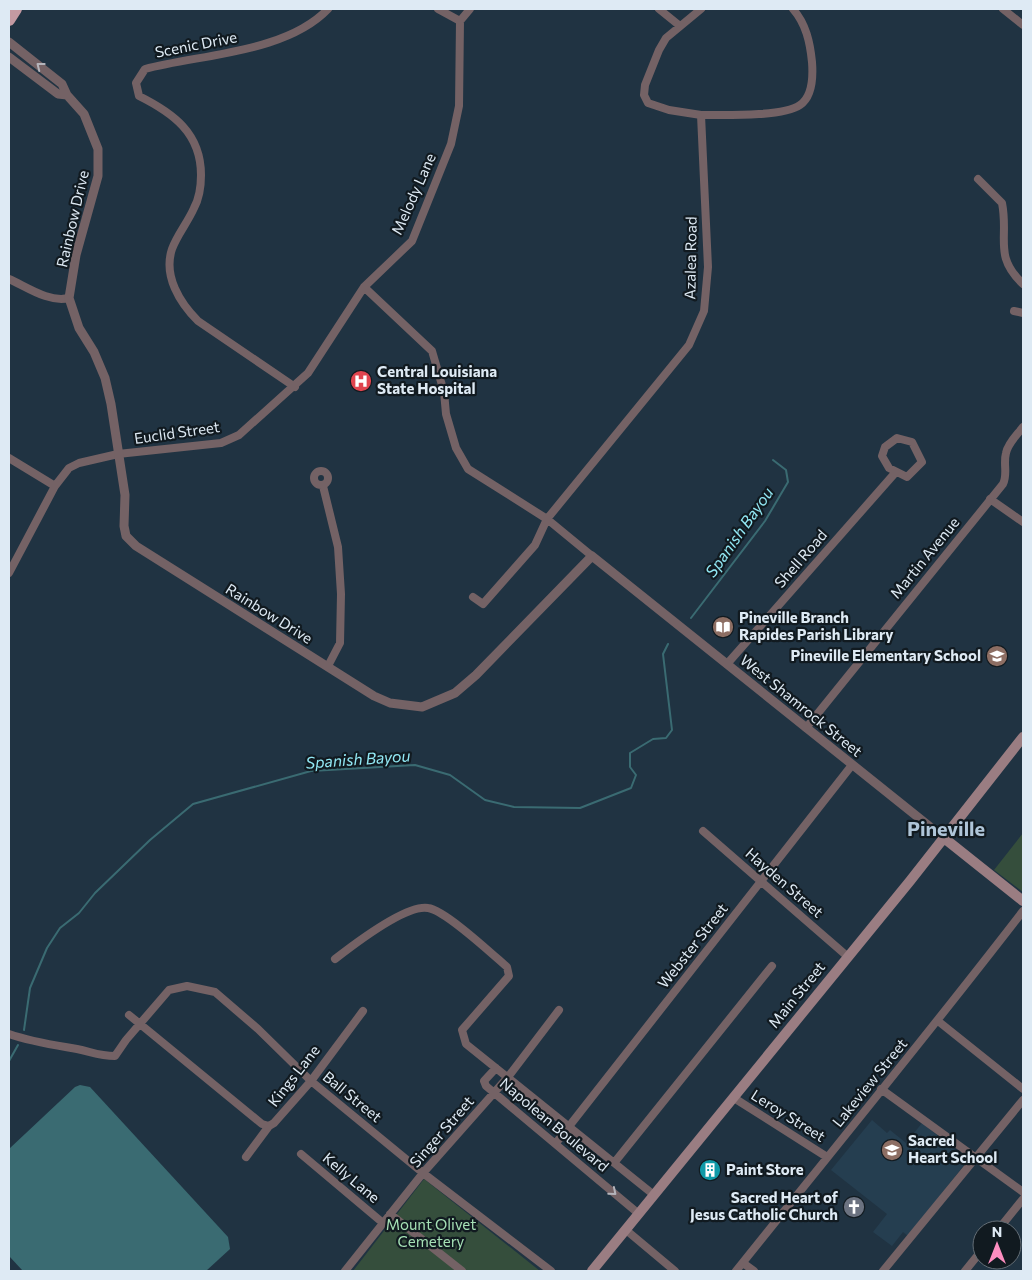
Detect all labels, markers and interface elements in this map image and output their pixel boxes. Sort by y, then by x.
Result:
street label: Scenic Drive [153,27,238,61]
one-way arrow [37,64,46,72]
street label: Melody Lane [387,150,439,237]
street label: Rainbow Drive [52,168,92,269]
street label: Azalea Road [680,216,700,300]
place label: Central Louisiana State Hospital [377,362,497,397]
hospital icon: Central Louisiana State Hospital [349,369,373,393]
street label: Euclid Street [133,417,221,447]
water label: Spanish Bayou [701,483,777,580]
street label: Martin Avenue [886,513,963,602]
street label: Shell Road [770,526,830,591]
street label: Rainbow Drive [223,579,316,647]
place label: Pineville Branch Rapides Parish Library [739,608,894,643]
library icon: Pineville Branch Rapides Parish Library [711,615,735,639]
school or university icon: Pineville Elementary School [985,644,1009,668]
place label: Pineville Elementary School [790,646,981,664]
street label: West Shamrock Street [737,650,866,760]
water label: Spanish Bayou [305,745,411,772]
district label: Pineville [907,816,985,840]
street label: Hayden Street [742,844,827,921]
street label: Webster Street [653,899,731,991]
street label: Main Street [764,958,828,1031]
street label: Lakeview Street [828,1035,910,1130]
street label: Kings Lane [264,1041,323,1110]
street label: Ball Street [320,1067,386,1125]
street label: Napolean Boulevard [497,1074,613,1175]
street label: Leroy Street [748,1085,829,1145]
street label: Singer Street [405,1092,477,1171]
place label: Sacred Heart School [908,1131,997,1166]
school or university icon: Sacred Heart School [880,1138,904,1162]
street label: Kelly Lane [320,1148,384,1206]
building icon: Paint Store [698,1158,722,1182]
place label: Paint Store [726,1160,804,1178]
one-way arrow [607,1186,616,1194]
place label: Sacred Heart of Jesus Catholic Church [690,1188,839,1223]
church icon: Sacred Heart of Jesus Catholic Church [842,1195,866,1219]
park label: Mount Olivet Cemetery [386,1215,476,1250]
north arrow [972,1220,1022,1270]
text: N [992,1223,1002,1240]

